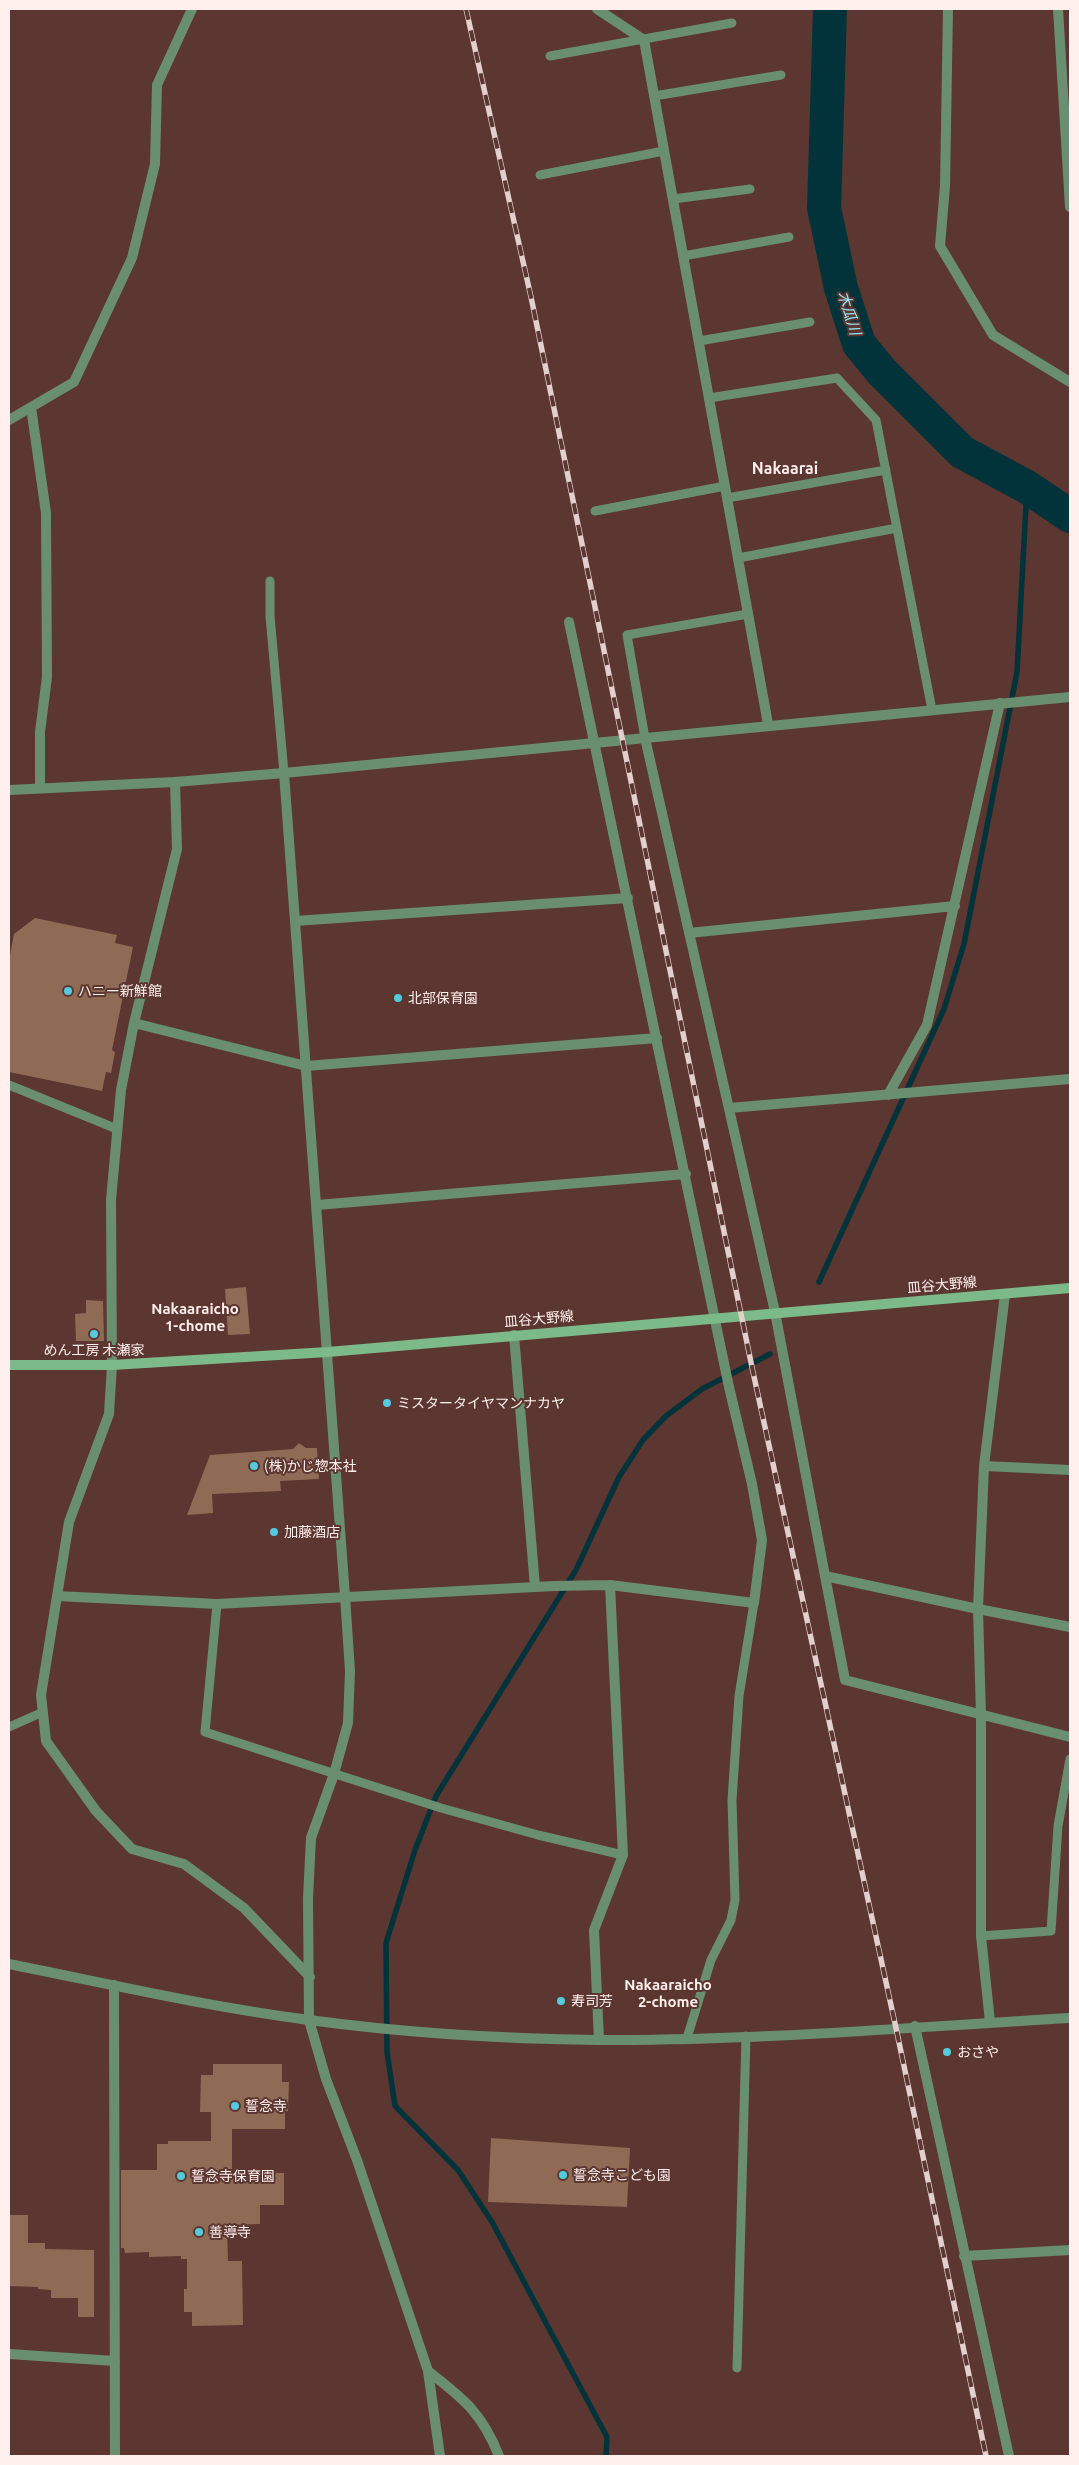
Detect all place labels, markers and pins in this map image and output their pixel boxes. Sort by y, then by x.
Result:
place label: ハニー新鮮館 [78,983,162,999]
marker: ハニー新鮮館 [62,985,74,997]
place label: 北部保育園 [408,990,478,1006]
marker: 北部保育園 [392,992,404,1004]
marker: めん工房 木瀬家 [88,1328,100,1340]
place label: めん工房 木瀬家 [43,1342,145,1358]
place label: ミスタータイヤマンナカヤ [397,1395,565,1411]
marker: ミスタータイヤマンナカヤ [381,1397,393,1409]
place label: (株)かじ惣本社 [264,1458,357,1474]
marker: (株)かじ惣本社 [248,1460,260,1472]
place label: 加藤酒店 [284,1524,340,1540]
marker: 加藤酒店 [268,1526,280,1538]
place label: 寿司芳 [571,1993,613,2009]
marker: 寿司芳 [555,1995,567,2007]
place label: おさや [957,2044,999,2060]
marker: おさや [941,2046,953,2058]
place label: 誓念寺 [245,2098,287,2114]
marker: 誓念寺 [229,2100,241,2112]
place label: 誓念寺こども園 [573,2167,671,2183]
place label: 誓念寺保育園 [191,2168,275,2184]
marker: 誓念寺こども園 [557,2169,569,2181]
marker: 誓念寺保育園 [175,2170,187,2182]
place label: 善導寺 [209,2224,251,2240]
marker: 善導寺 [193,2226,205,2238]

